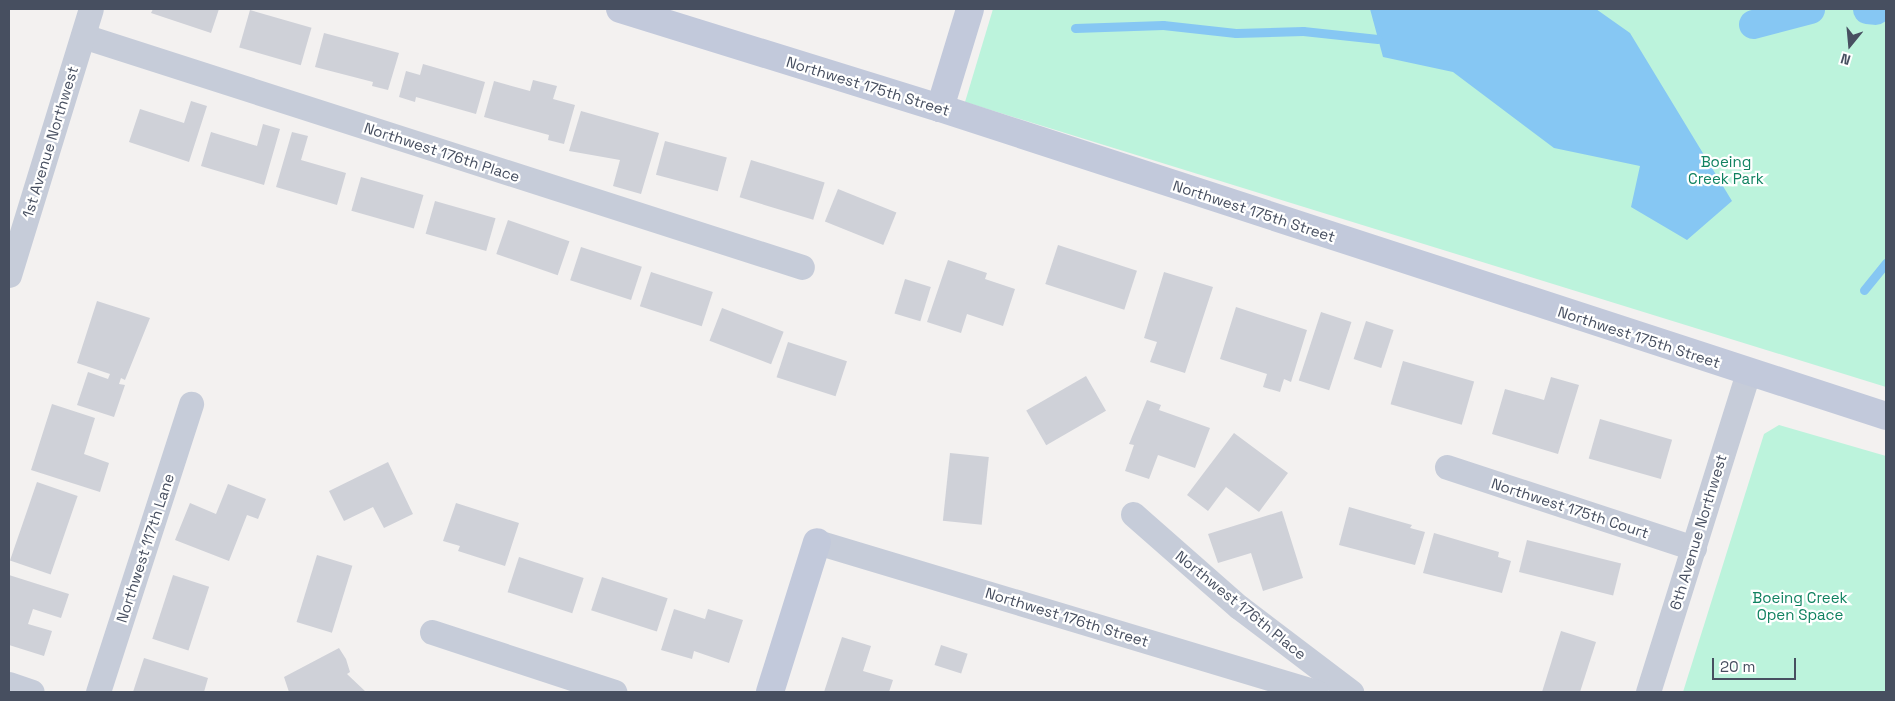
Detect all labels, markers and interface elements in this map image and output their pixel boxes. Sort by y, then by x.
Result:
north arrow [1825,20,1875,70]
text: N [1839,49,1853,69]
street label: Northwest 175th Street [784,53,952,119]
street label: 1st Avenue Northwest [18,64,82,220]
street label: Northwest 176th Place [362,118,522,186]
park label: Boeing Creek Park [1688,152,1764,187]
street label: Northwest 175th Street [1171,176,1337,246]
street label: Northwest 175th Street [1556,302,1722,372]
street label: 6th Avenue Northwest [1666,452,1730,612]
street label: Northwest 117th Lane [112,471,178,625]
street label: Northwest 175th Court [1489,474,1651,542]
street label: Northwest 176th Place [1172,547,1310,663]
street label: Northwest 176th Street [983,584,1151,650]
park label: Boeing Creek Open Space [1752,588,1848,623]
scale bar [1715,648,1799,680]
text: 20 m [1720,657,1755,676]

